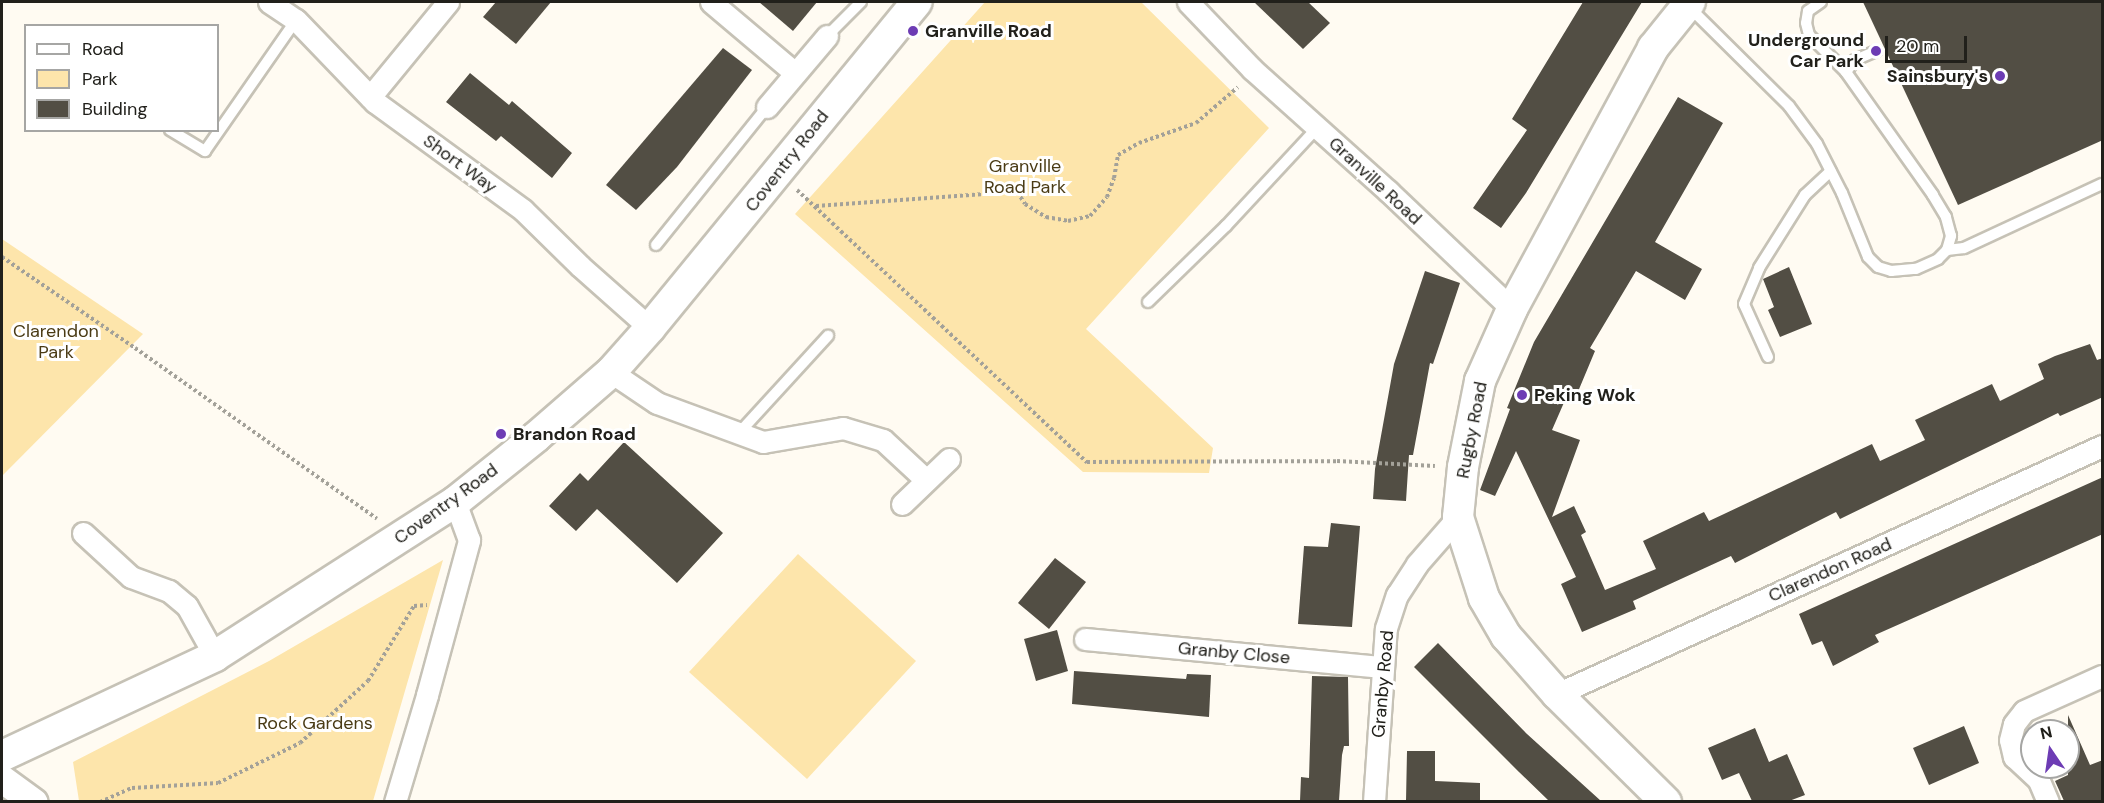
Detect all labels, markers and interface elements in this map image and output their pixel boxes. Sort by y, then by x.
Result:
place label: Granville Road [925,20,1052,42]
legend [24,24,219,132]
marker: Granville Road [906,24,920,38]
scale bar [1888,24,1970,62]
place label: Underground Car Park [1748,30,1864,72]
text: 20 m [1896,34,1939,58]
text: Road [82,37,124,61]
marker: Underground Car Park [1869,44,1883,58]
place label: Sainsbury's [1887,65,1988,87]
text: Park [82,67,118,91]
marker: Sainsbury's [1993,69,2007,83]
text: Building [82,97,147,121]
street label: Coventry Road [741,106,833,216]
street label: Short Way [419,130,501,198]
street label: Granville Road [1324,133,1426,229]
park label: Granville Road Park [984,156,1066,198]
park label: Clarendon Park [13,321,99,364]
street label: Rugby Road [1452,380,1492,480]
place label: Peking Wok [1534,384,1636,406]
marker: Peking Wok [1515,388,1529,402]
place label: Brandon Road [513,423,636,445]
marker: Brandon Road [494,427,508,441]
street label: Coventry Road [390,459,502,549]
street label: Clarendon Road [1765,533,1895,607]
street label: Granby Road [1368,629,1398,739]
street label: Granby Close [1177,637,1291,669]
park label: Rock Gardens [257,712,373,734]
north arrow [2020,719,2080,779]
text: N [2038,721,2054,744]

